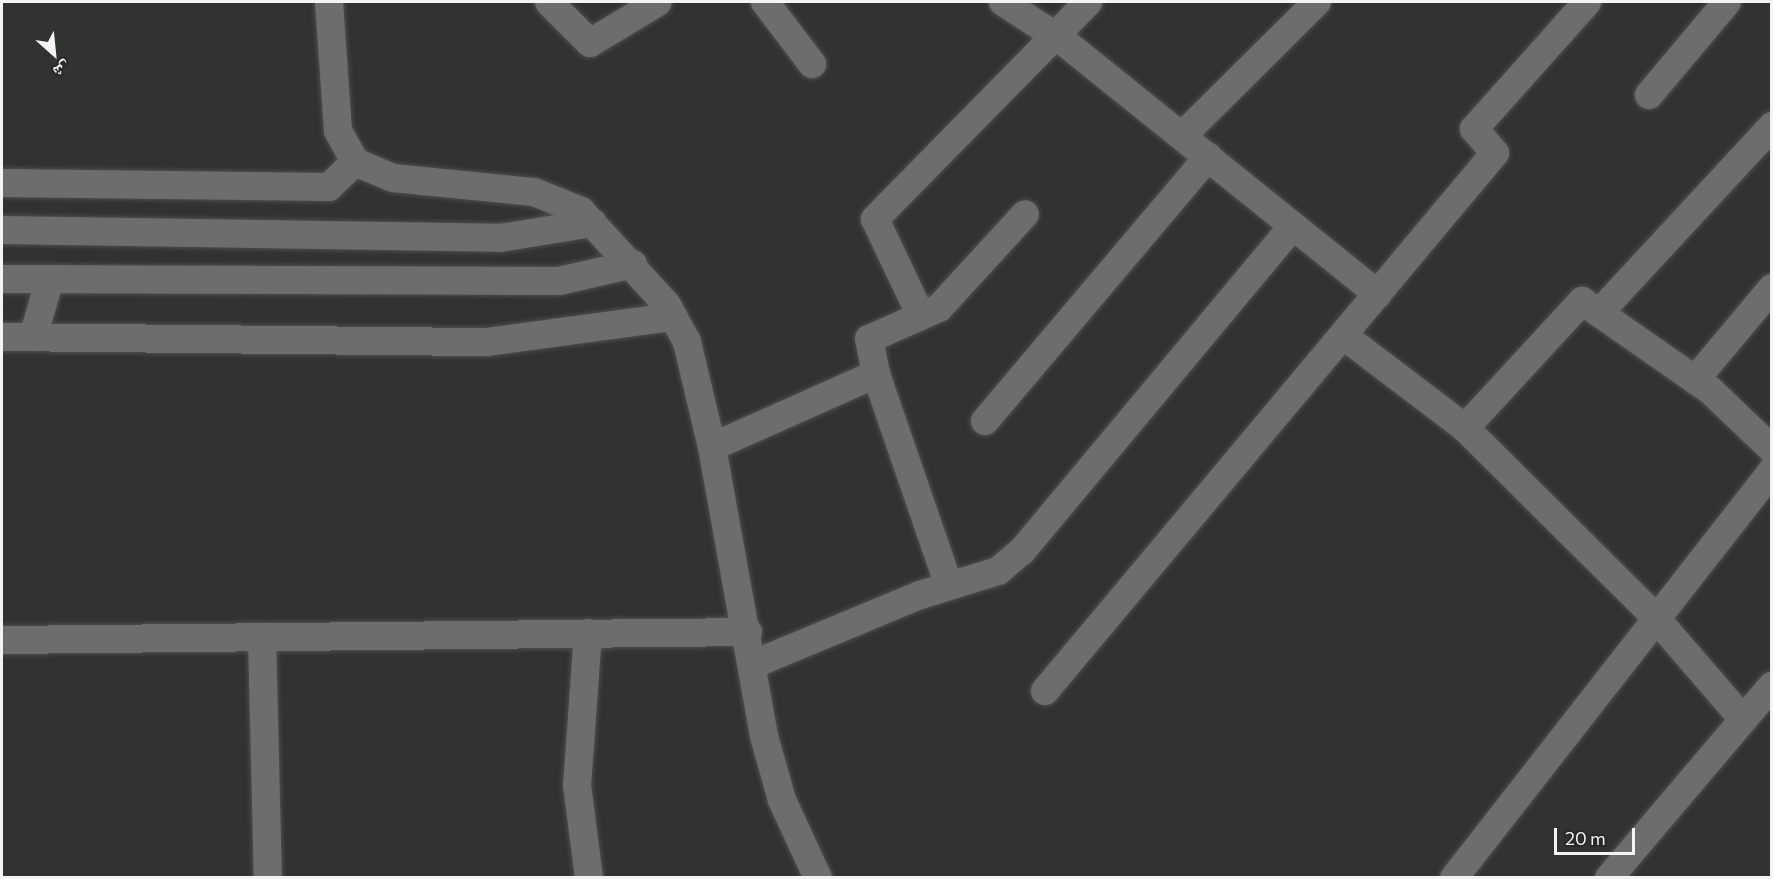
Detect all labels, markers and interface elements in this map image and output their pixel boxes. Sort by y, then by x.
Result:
north arrow [24,24,84,84]
text: ش [51,58,74,83]
scale bar [1557,816,1638,854]
text: 20 m [1565,827,1606,849]

